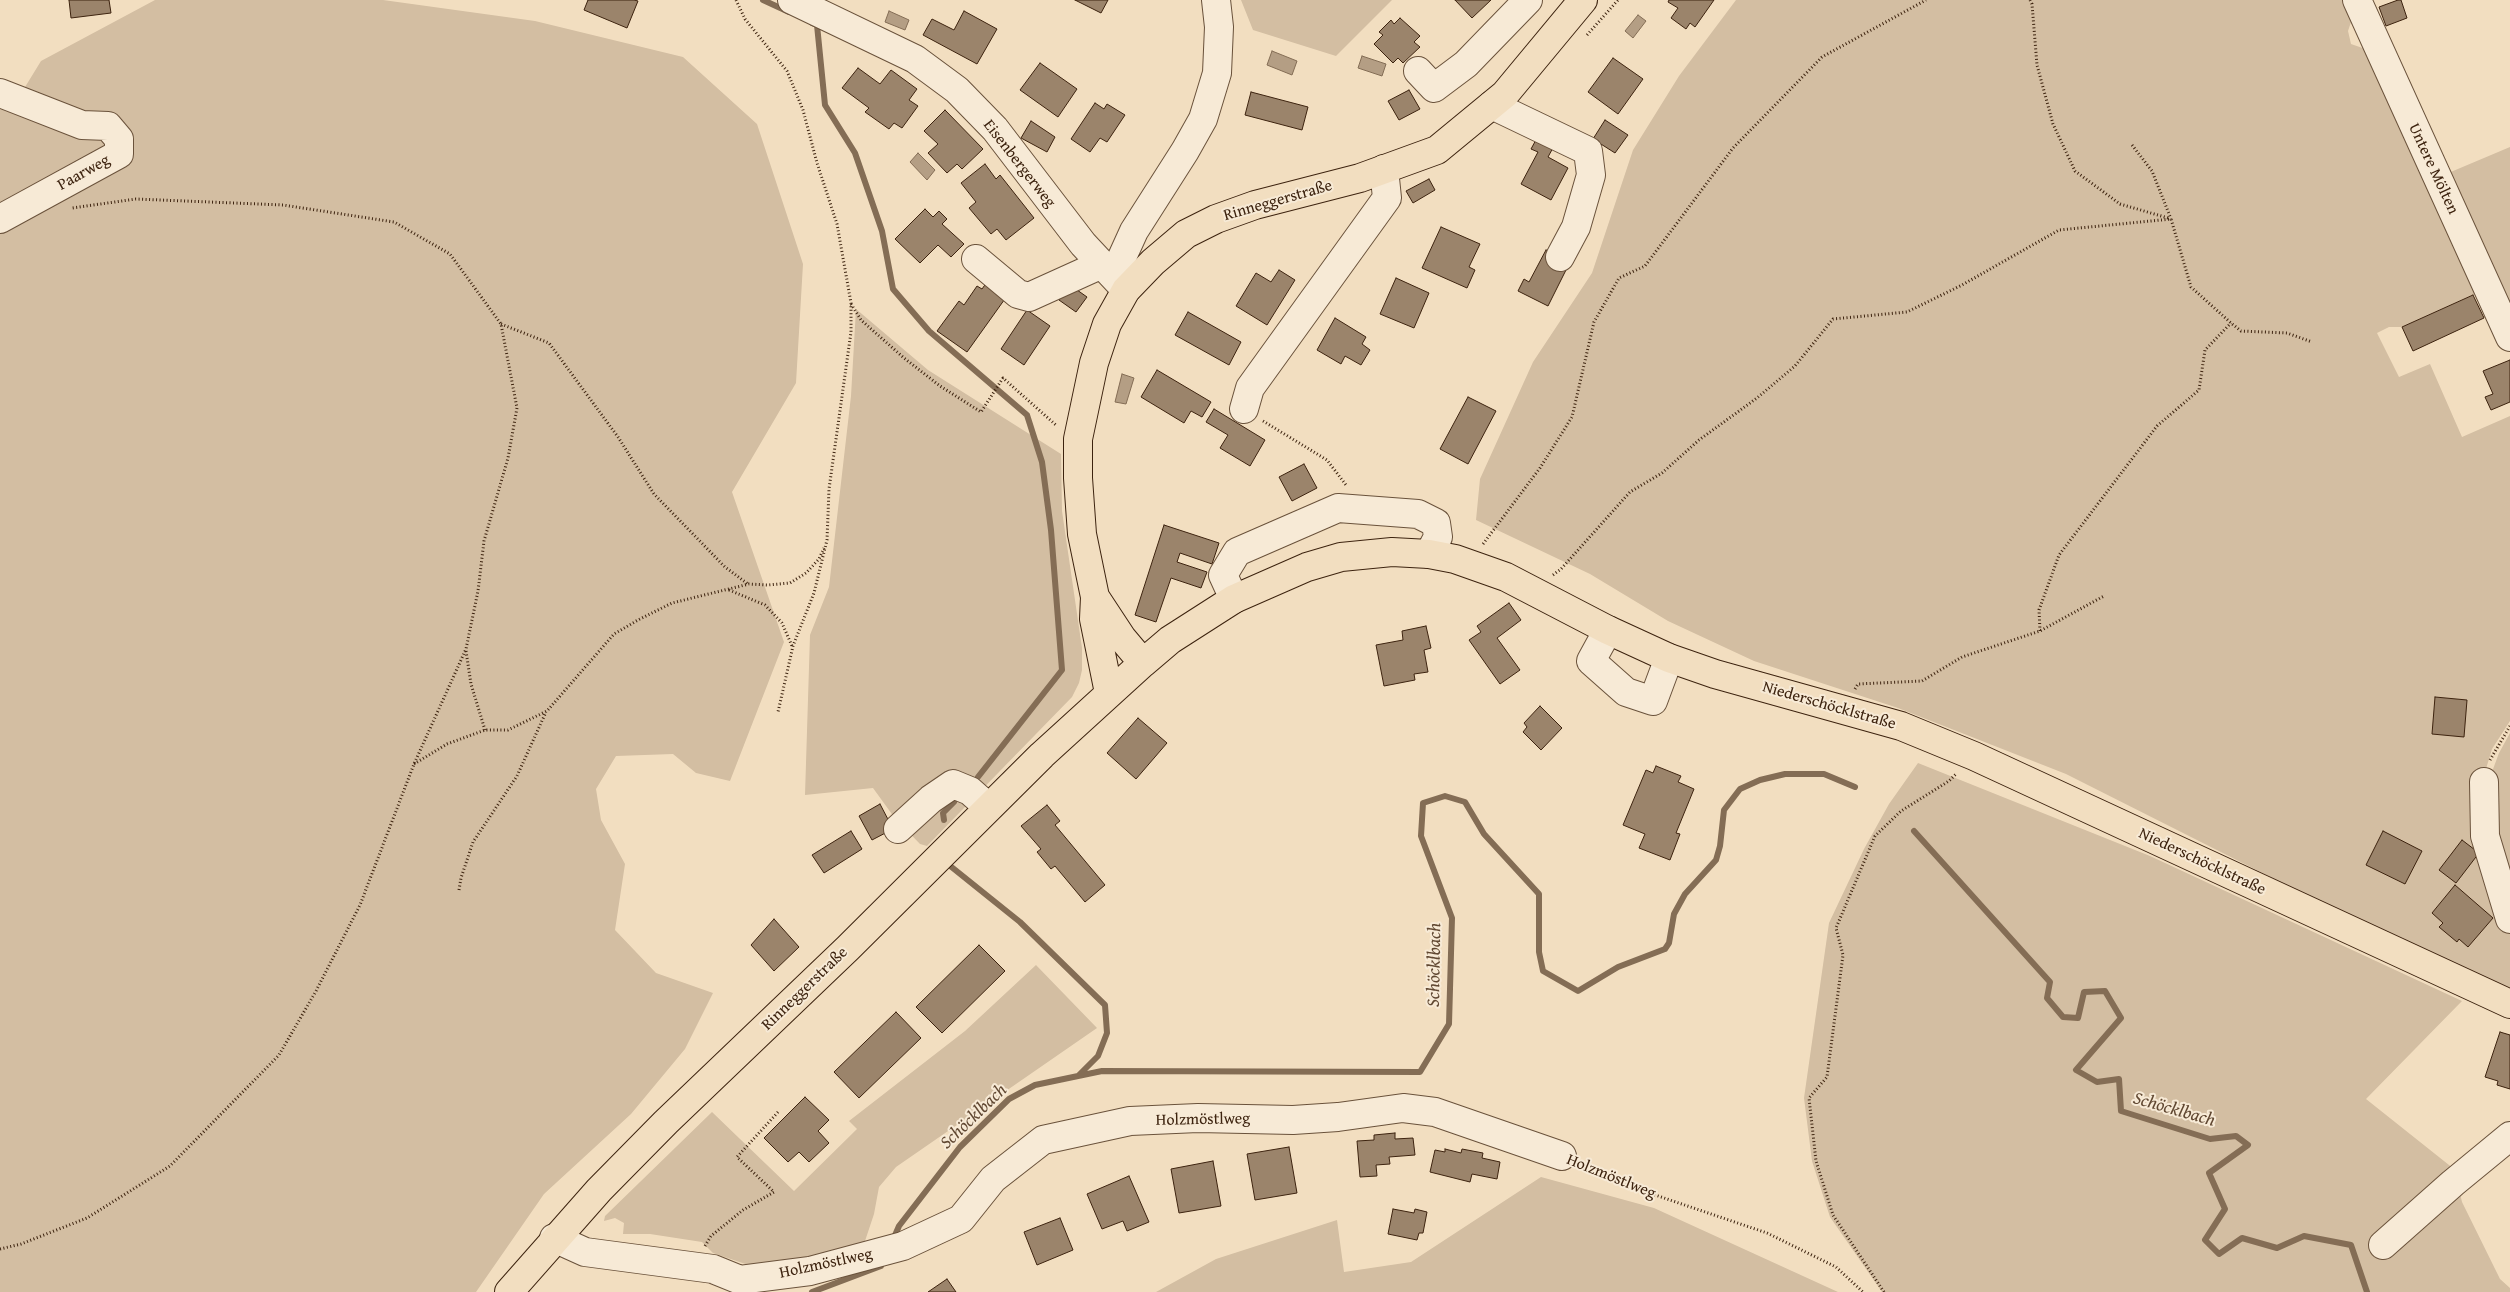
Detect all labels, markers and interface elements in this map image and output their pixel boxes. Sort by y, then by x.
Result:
street label: Eisenbergerweg [979,116,1059,212]
street label: Untere Mölten [2404,121,2462,217]
street label: Paarweg [54,151,114,195]
street label: Rinneggerstraße [1221,176,1335,226]
street label: Niederschöcklstraße [1760,678,1898,734]
street label: Niederschöcklstraße [2135,824,2269,900]
water label: Schöcklbach [1423,923,1447,1007]
street label: Rinneggerstraße [758,943,852,1035]
water label: Schöcklbach [936,1080,1012,1154]
water label: Schöcklbach [2130,1088,2218,1132]
street label: Holzmöstlweg [1156,1110,1250,1130]
street label: Holzmöstlweg [1564,1150,1658,1204]
street label: Holzmöstlweg [778,1245,874,1283]

